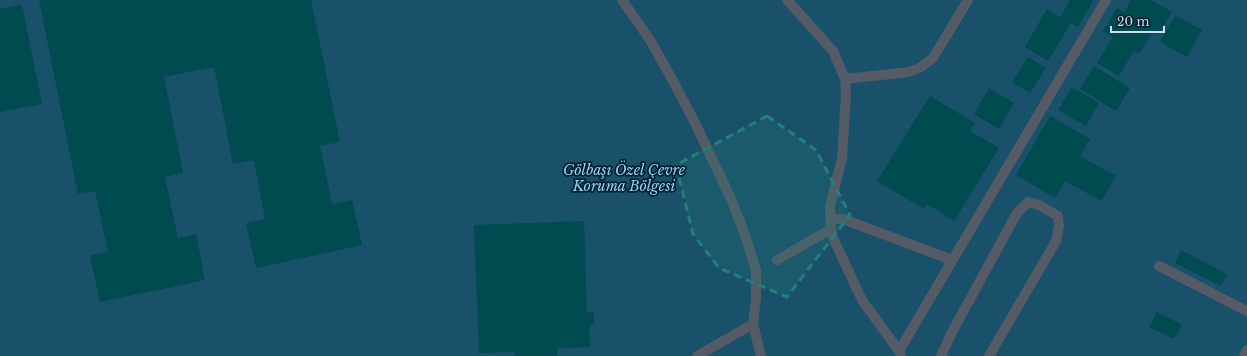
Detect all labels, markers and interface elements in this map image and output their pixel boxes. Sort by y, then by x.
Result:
scale bar [1111,8,1164,34]
text: 20 m [1117,14,1149,29]
park label: Gölbaşı Özel Çevre Koruma Bölgesi [563,160,686,195]

